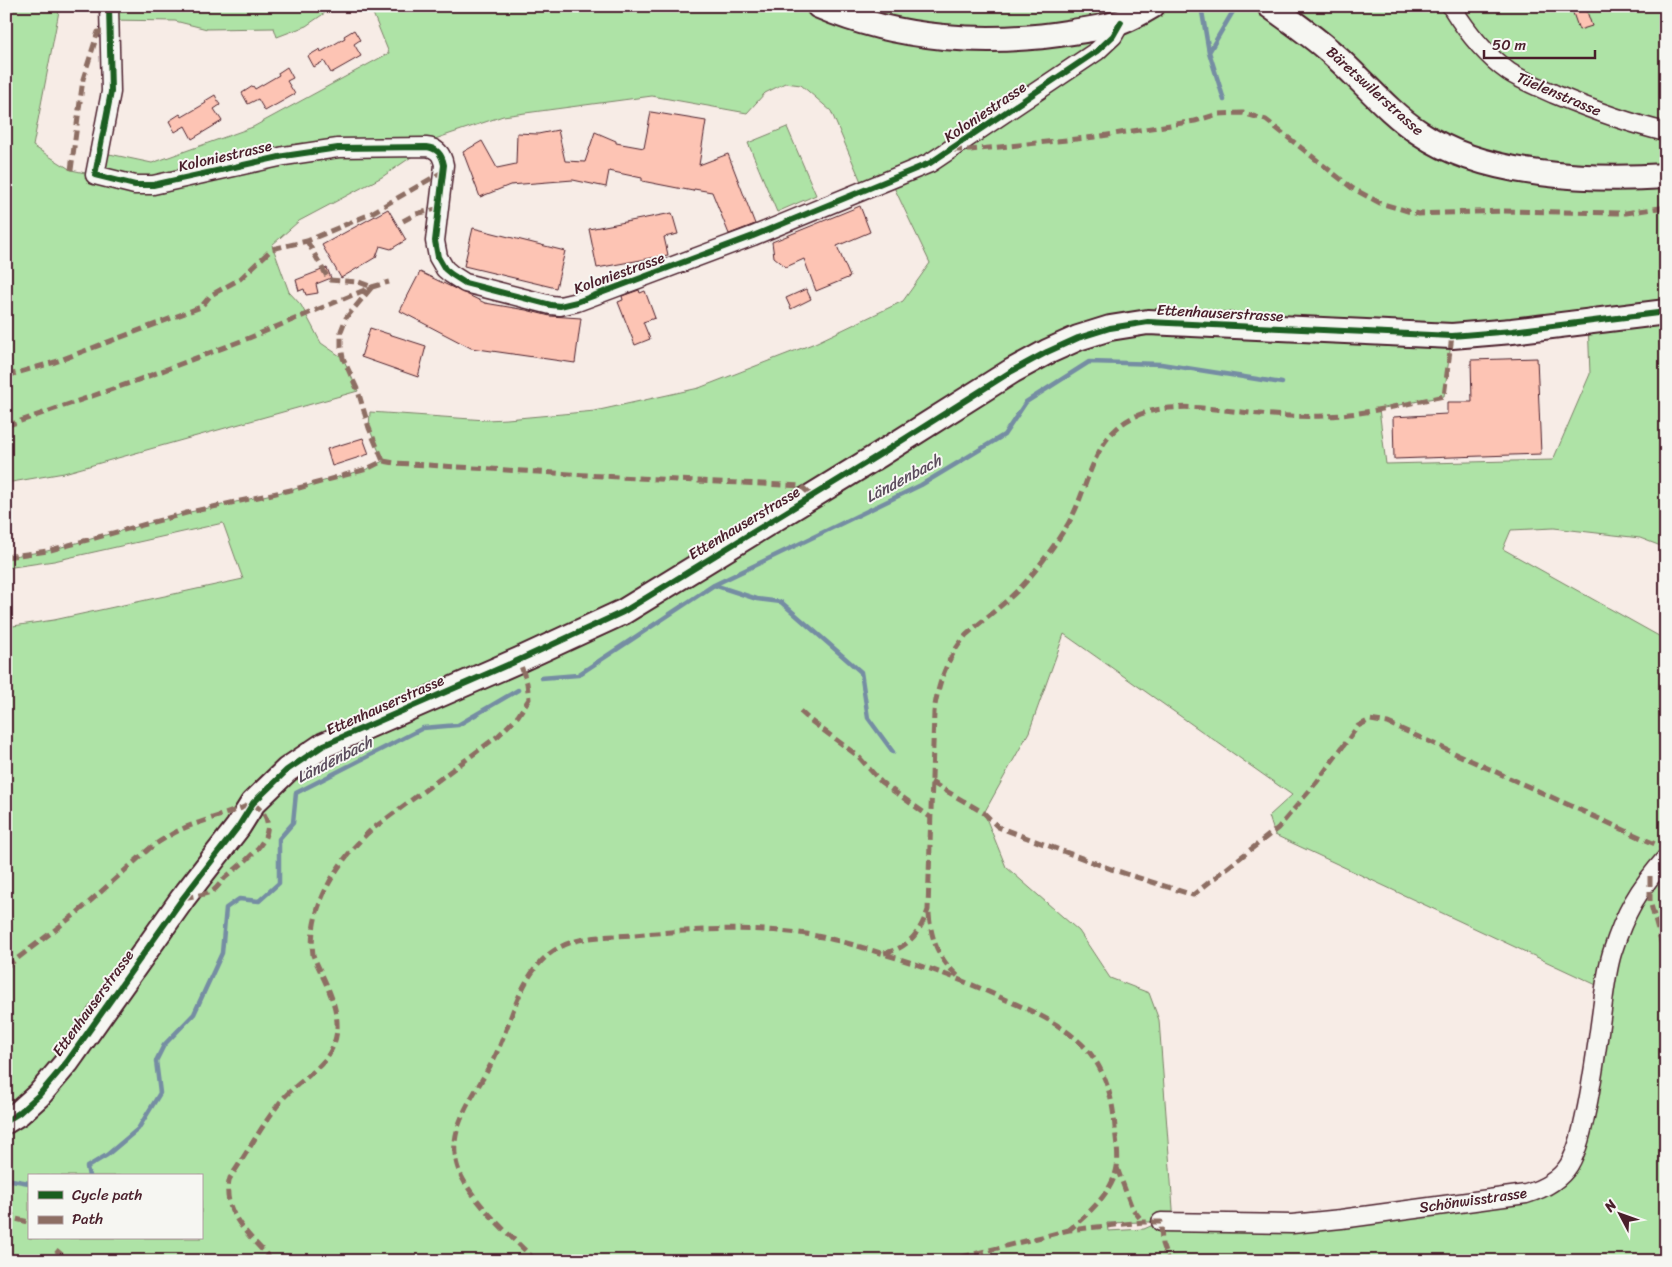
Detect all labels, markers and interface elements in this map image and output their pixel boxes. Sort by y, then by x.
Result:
scale bar [1484,28,1596,60]
text: 50 m [1492,32,1527,58]
street label: Bäretswilerstrasse [1320,40,1430,142]
street label: Tüelenstrasse [1513,64,1606,124]
street label: Koloniestrasse [938,75,1032,149]
street label: Koloniestrasse [176,133,274,179]
street label: Koloniestrasse [570,244,668,302]
street label: Ettenhauserstrasse [1156,297,1284,329]
water label: Ländenbach [860,445,948,511]
street label: Ettenhauserstrasse [683,479,805,567]
street label: Ettenhauserstrasse [322,667,448,743]
water label: Ländenbach [291,727,379,791]
street label: Ettenhauserstrasse [45,944,141,1062]
legend [28,1174,202,1240]
street label: Schönwisstrasse [1417,1180,1529,1220]
text: Cycle path [72,1182,143,1208]
north arrow [1594,1190,1644,1240]
text: N [1597,1194,1623,1218]
text: Path [72,1206,103,1232]

